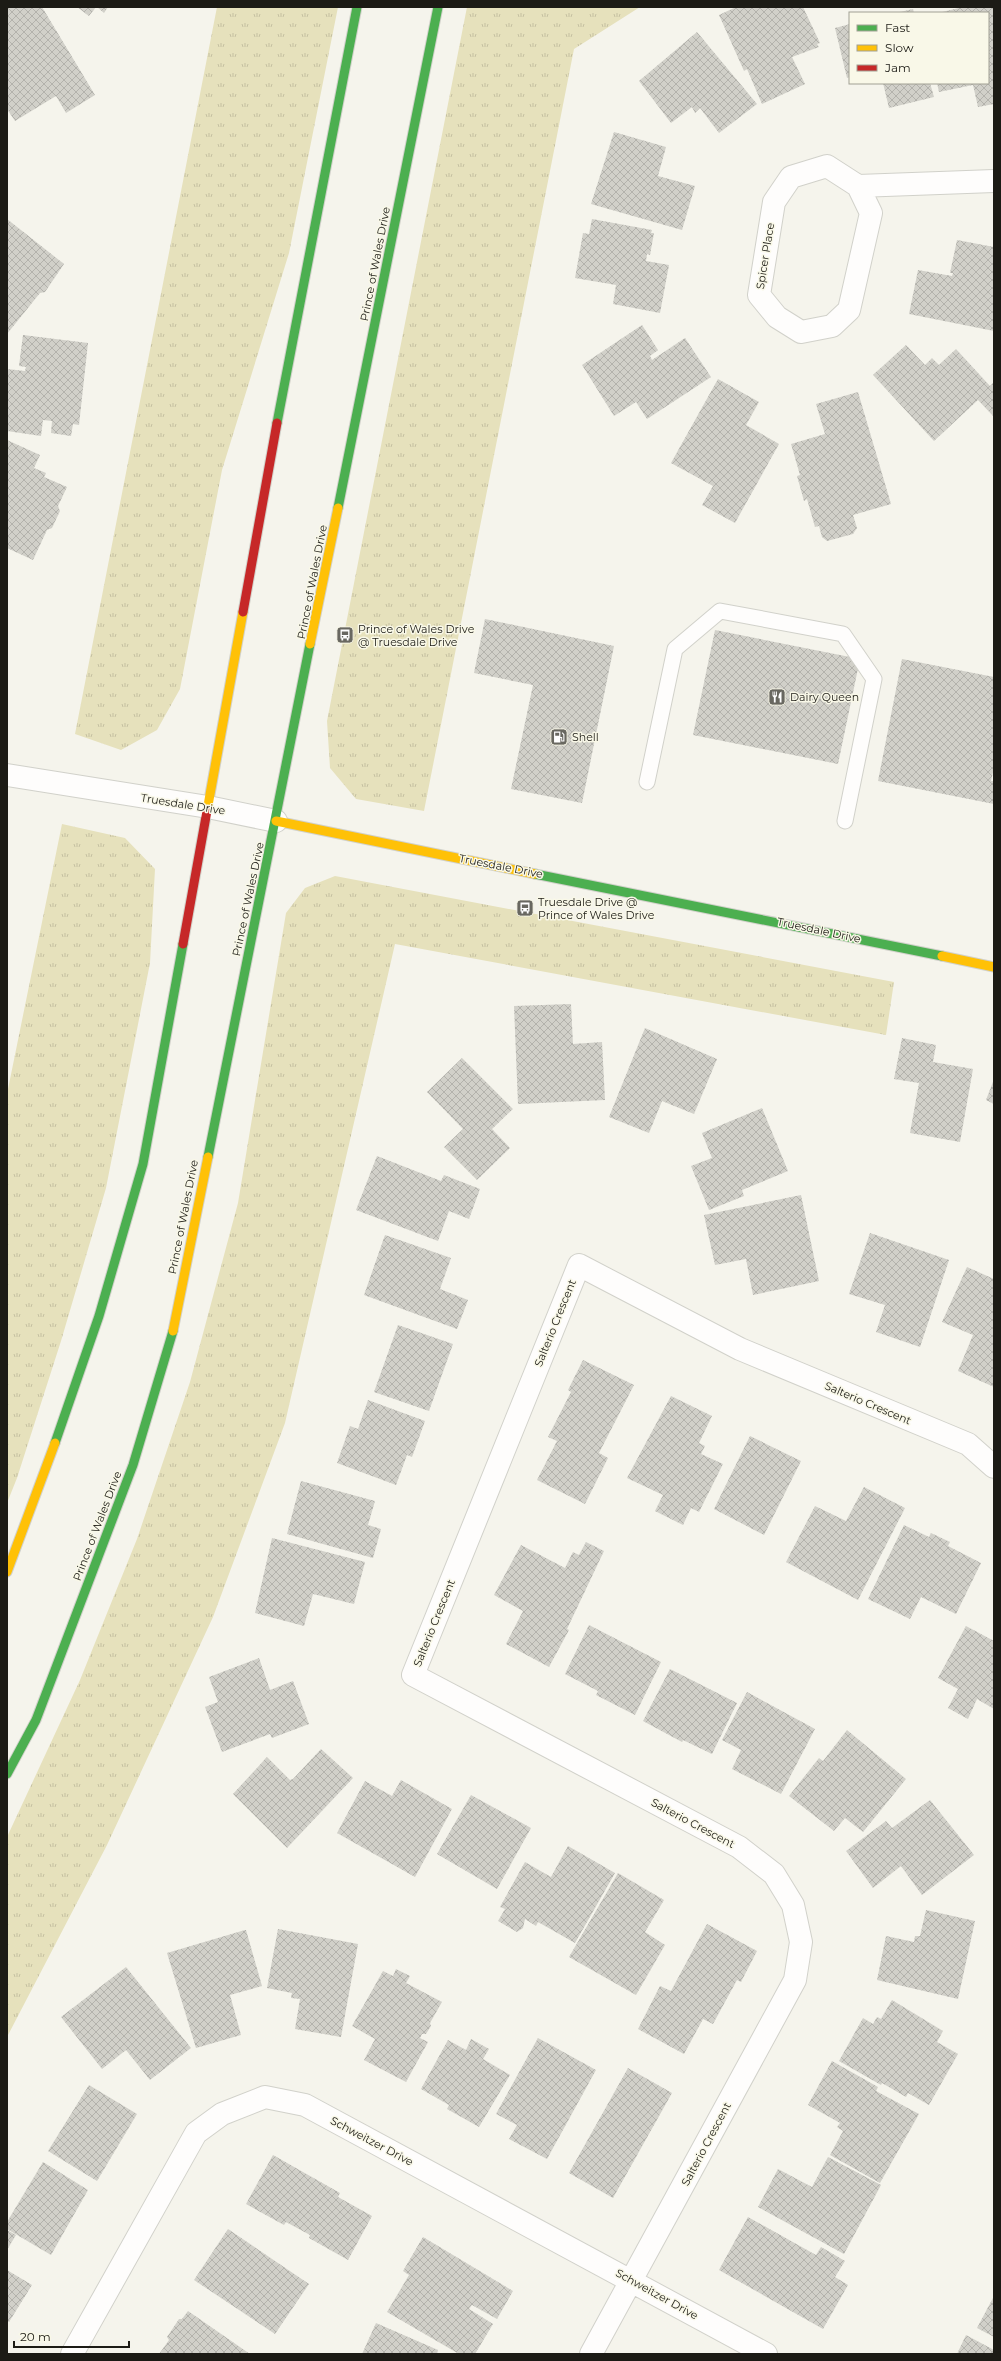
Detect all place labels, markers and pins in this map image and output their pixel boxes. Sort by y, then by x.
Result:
place label: Prince of Wales Drive @ Truesdale Drive [358,622,475,649]
bus stop icon: Prince of Wales Drive @ Truesdale Drive [335,625,355,645]
restaurant icon: Dairy Queen [767,687,787,707]
place label: Dairy Queen [790,690,859,704]
fuel station icon: Shell [549,727,569,747]
place label: Shell [572,730,599,744]
place label: Truesdale Drive @ Prince of Wales Drive [538,895,655,922]
bus stop icon: Truesdale Drive @ Prince of Wales Drive [515,898,535,918]

